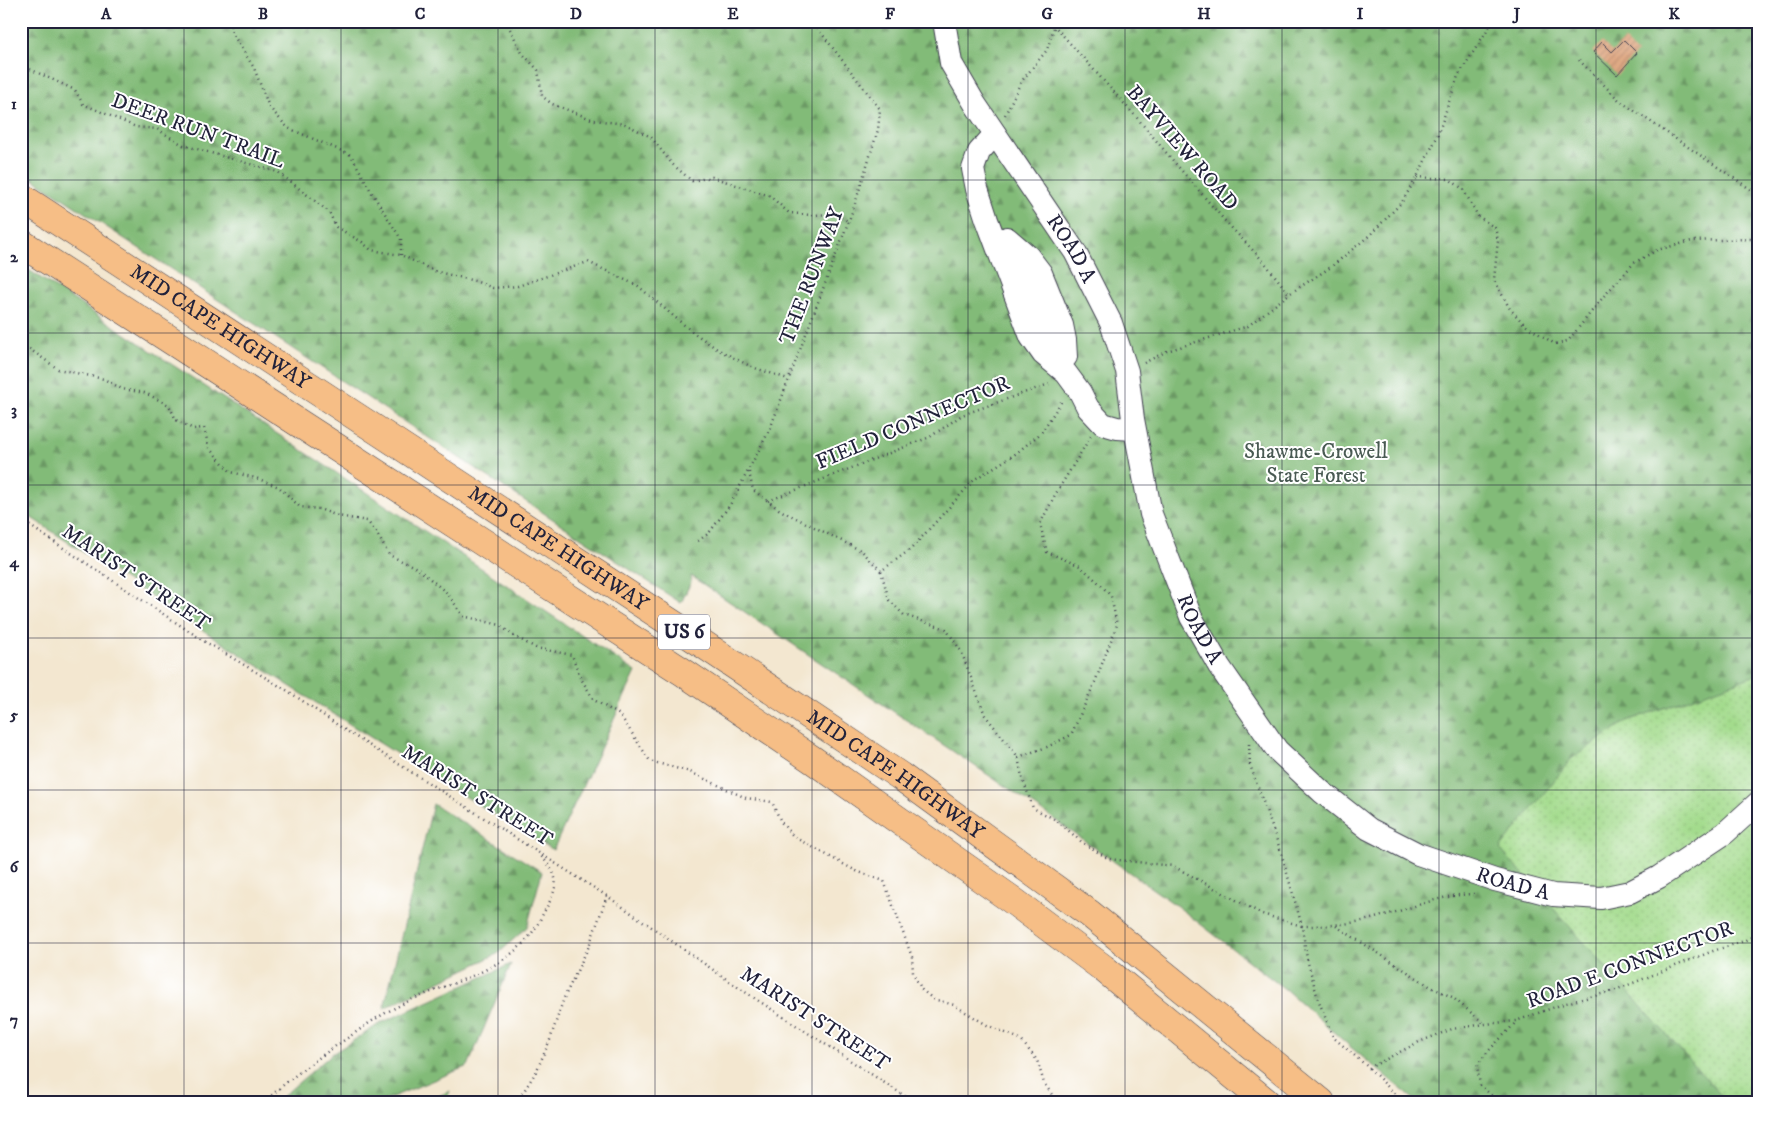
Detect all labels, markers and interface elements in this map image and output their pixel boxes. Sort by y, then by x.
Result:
text: A [100,4,112,24]
text: B [258,4,268,24]
text: C [415,4,425,24]
text: D [570,4,582,24]
text: E [727,4,739,24]
text: F [885,4,895,24]
text: G [1041,4,1053,24]
text: H [1197,4,1211,24]
text: I [1357,4,1364,24]
text: J [1512,4,1521,24]
text: K [1668,4,1680,24]
street label: BAYVIEW ROAD [1120,80,1244,216]
street label: DEER RUN TRAIL [108,88,288,174]
text: 1 [11,94,17,114]
street label: THE RUNWAY [774,203,850,348]
street label: ROAD A [1040,210,1102,288]
text: 2 [10,247,19,267]
street label: MID CAPE HIGHWAY [125,259,316,396]
street label: FIELD CONNECTOR [812,370,1014,476]
text: 3 [11,400,17,420]
park label: Shawme-Crowell State Forest [1244,439,1389,489]
street label: MID CAPE HIGHWAY [463,480,654,618]
street label: MARIST STREET [57,519,215,637]
text: 4 [8,552,19,572]
street label: ROAD A [1170,591,1229,669]
road number: US 6 [658,614,710,650]
street label: MID CAPE HIGHWAY [802,704,990,846]
text: 5 [9,705,18,725]
street label: MARIST STREET [397,739,557,853]
text: 6 [10,857,20,877]
street label: ROAD A [1473,861,1553,907]
street label: ROAD E CONNECTOR [1523,916,1737,1014]
street label: MARIST STREET [735,961,895,1077]
text: 7 [10,1010,18,1030]

